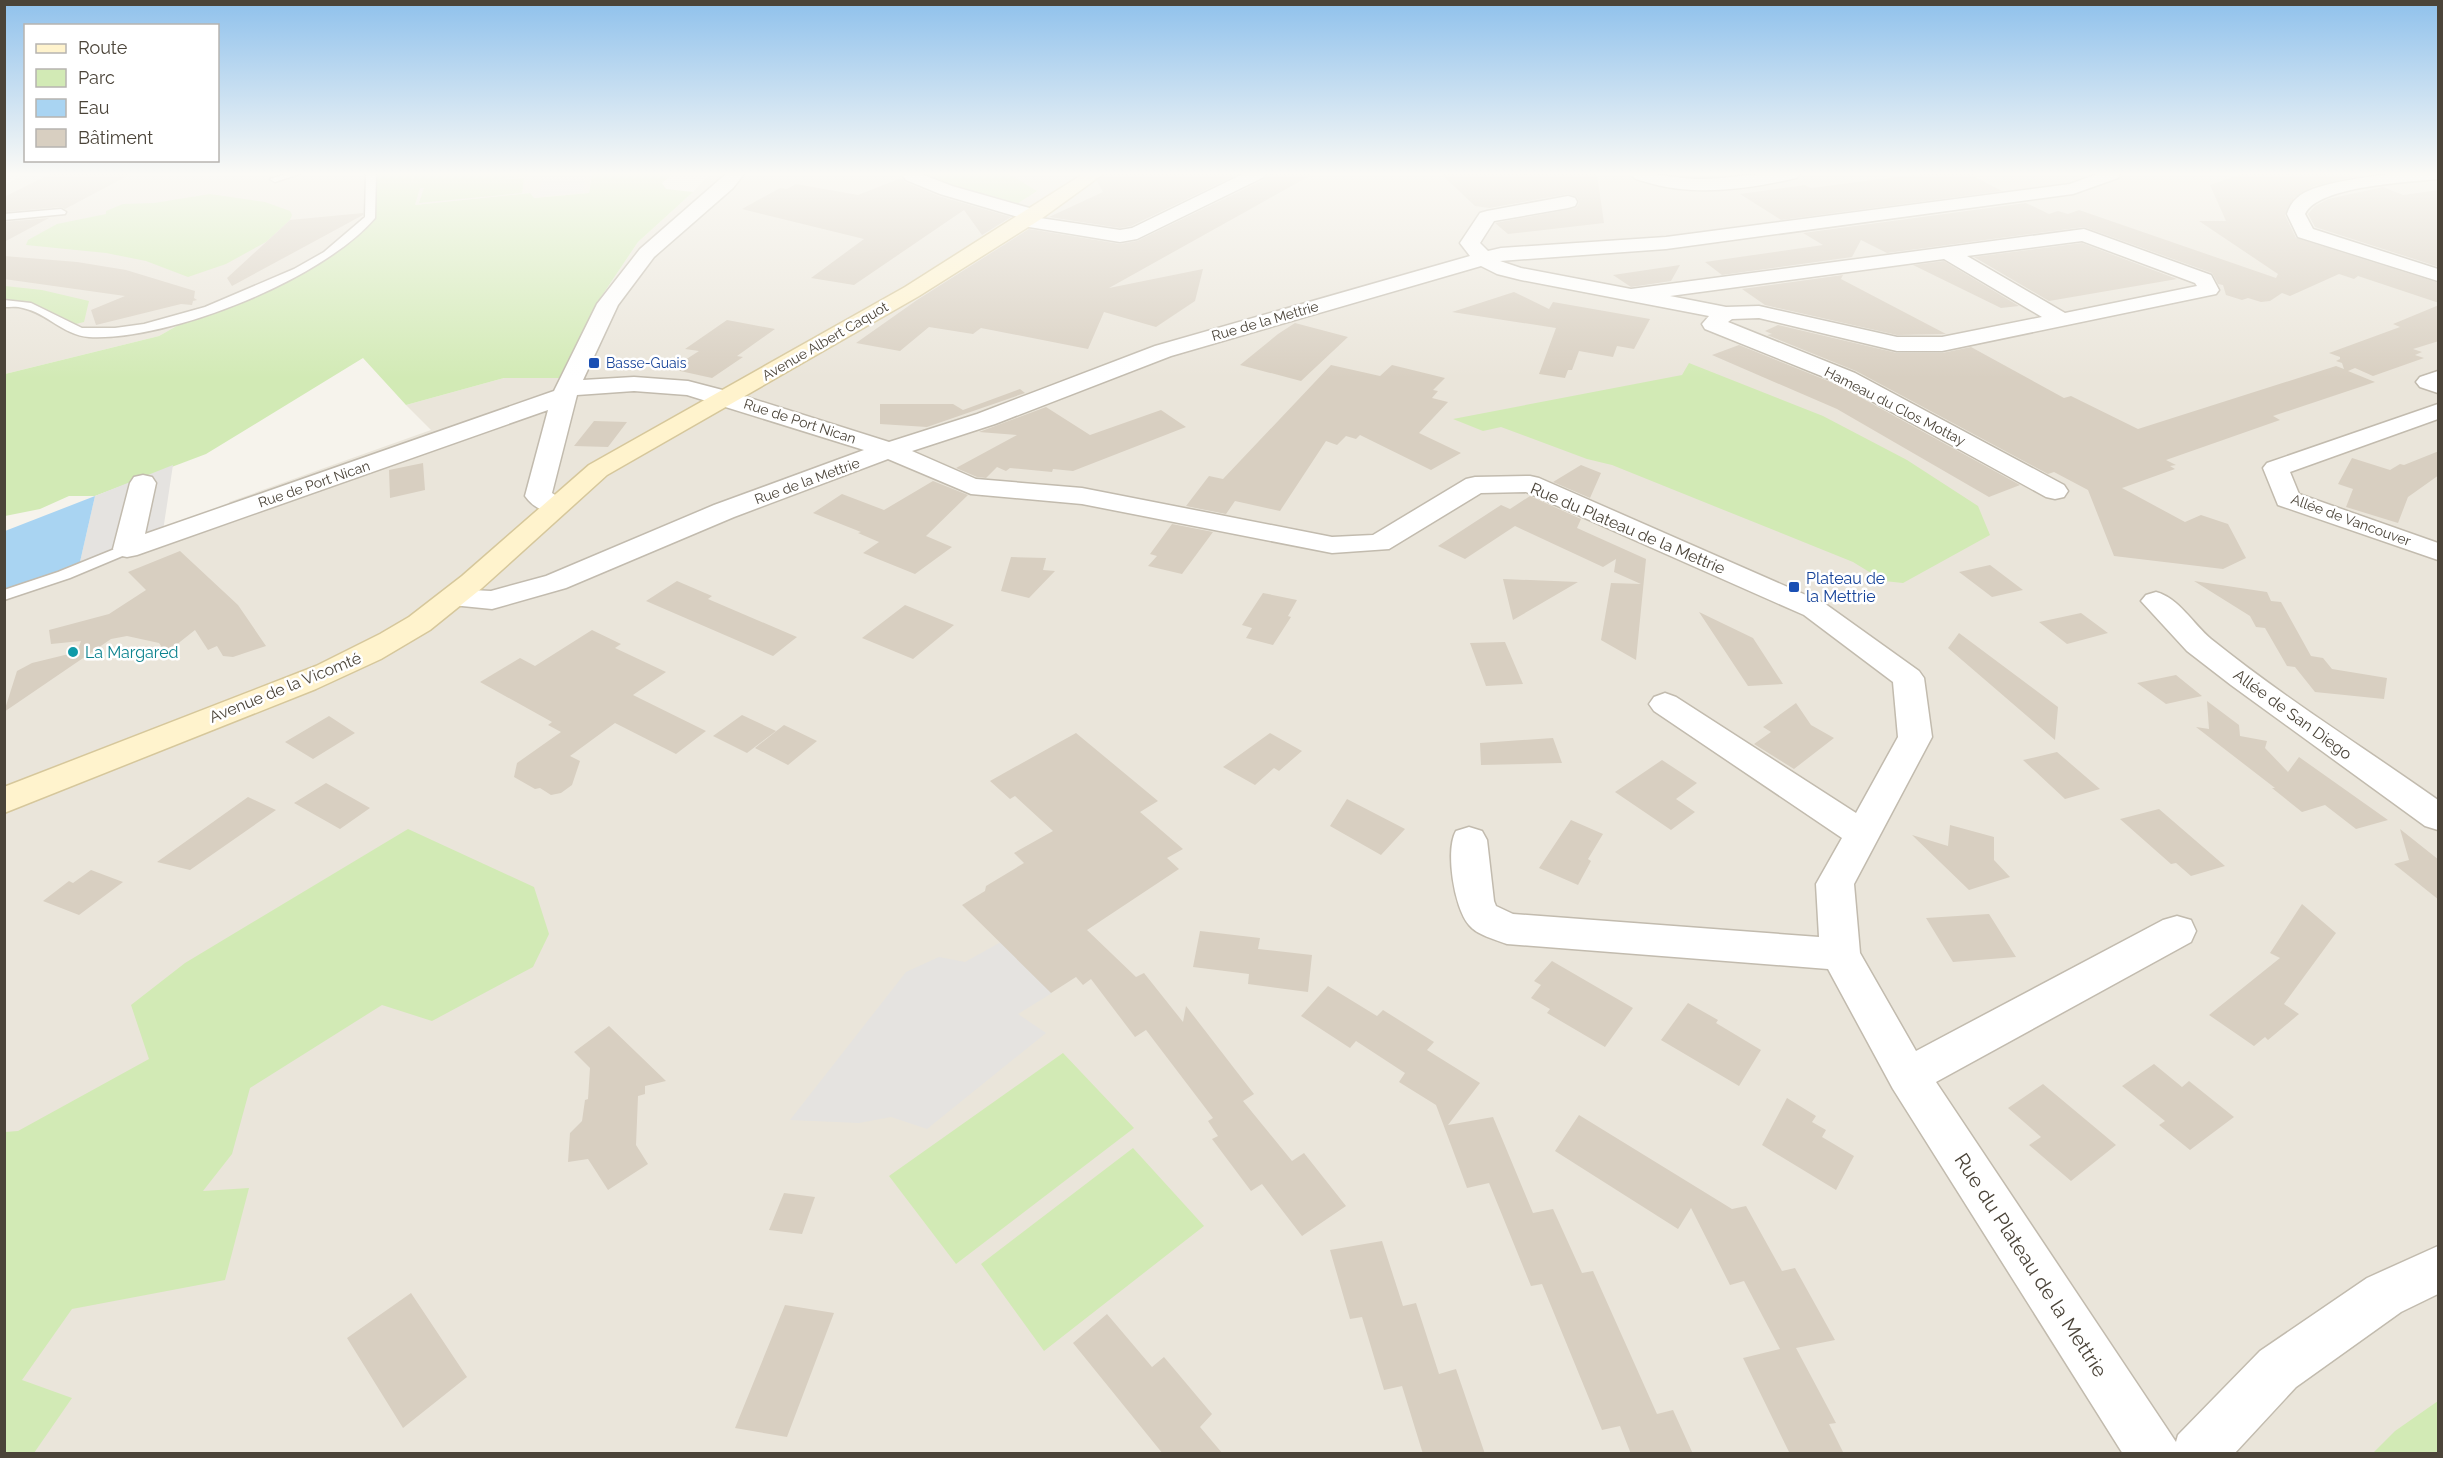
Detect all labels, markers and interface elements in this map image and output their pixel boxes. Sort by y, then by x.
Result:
legend [24,24,219,162]
text: Route [78,37,128,58]
text: Parc [78,67,115,88]
text: Eau [78,97,109,118]
text: Bâtiment [78,127,153,148]
street label: Avenue Albert Caquot [759,298,891,384]
street label: Rue de la Mettrie [1210,298,1320,344]
place label: Basse-Guais [606,355,687,371]
marker: Basse-Guais [587,356,601,370]
street label: Hameau du Clos Mottay [1822,363,1968,449]
street label: Rue de Port Nican [742,395,858,447]
street label: Rue de la Mettrie [752,455,862,507]
street label: Rue de Port Nican [256,457,372,511]
street label: Rue du Plateau de la Mettrie [1528,479,1728,578]
street label: Allée de Vancouver [2289,491,2413,549]
place label: Plateau de la Mettrie [1806,569,1885,606]
marker: Plateau de la Mettrie [1787,580,1801,594]
place label: La Margared [85,643,179,662]
marker: La Margared [66,645,80,659]
street label: Avenue de la Vicomté [206,648,364,727]
street label: Allée de San Diego [2230,665,2355,764]
street label: Rue du Plateau de la Mettrie [1950,1149,2113,1382]

